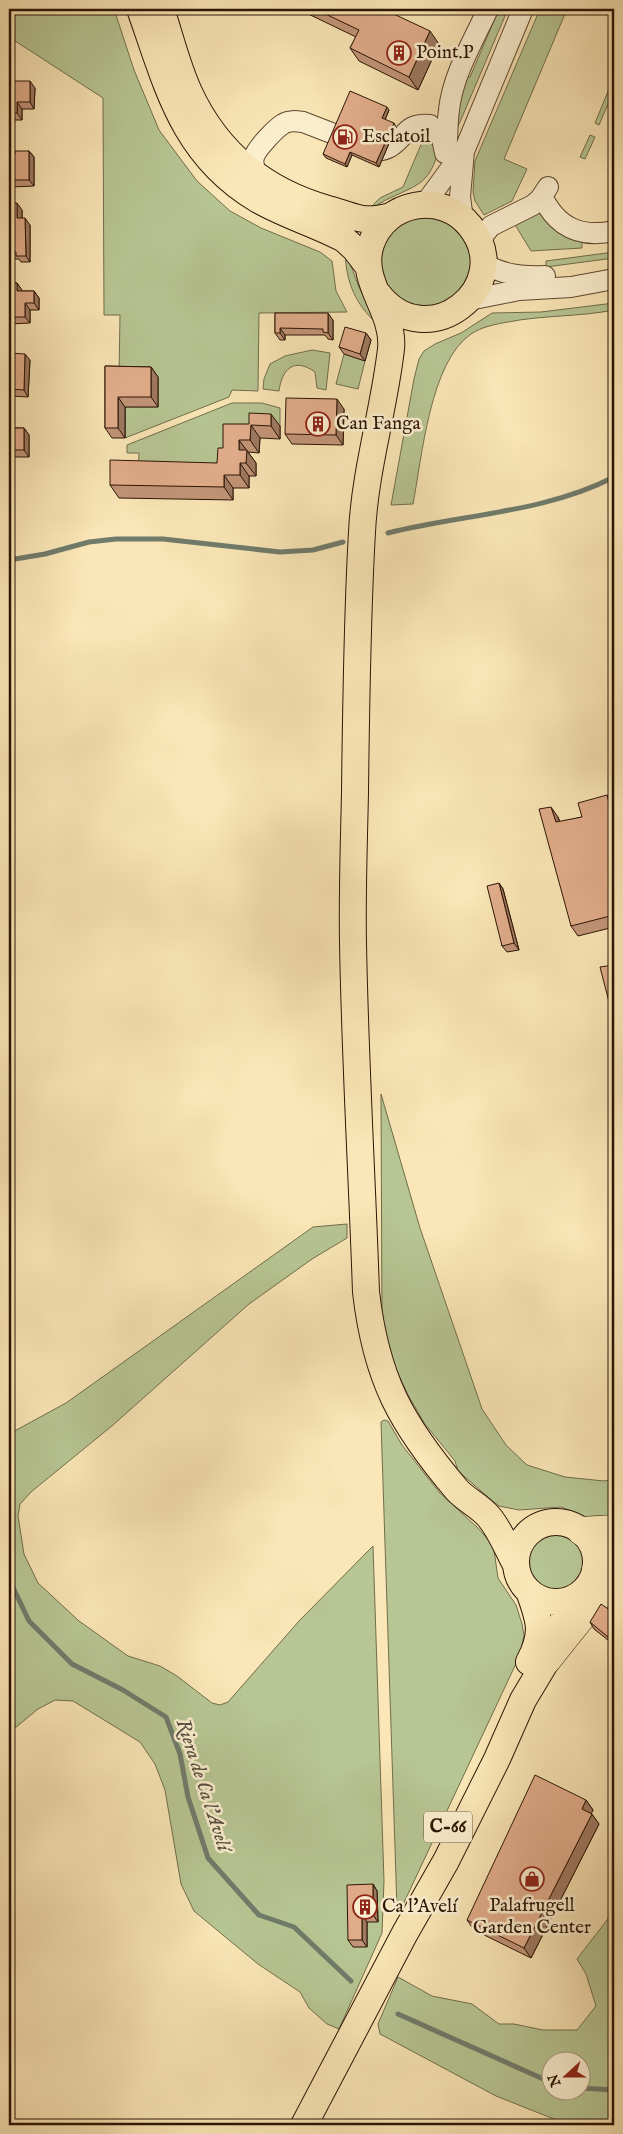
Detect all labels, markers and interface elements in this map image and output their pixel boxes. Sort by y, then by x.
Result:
building icon: Point.P [386,40,412,66]
place label: Point.P [416,41,474,65]
fuel station icon: Esclatoil [332,124,358,150]
place label: Esclatoil [362,125,431,149]
building icon: Can Fanga [305,411,331,437]
place label: Can Fanga [336,412,421,436]
water label: Riera de Ca l'Avelí [170,1716,237,1857]
road number: C-66 [424,1811,472,1842]
shop icon: Palafrugell Garden Center [519,1866,545,1892]
building icon: Ca l'Avelí [352,1894,378,1920]
place label: Palafrugell Garden Center [473,1894,591,1940]
place label: Ca l'Avelí [382,1895,459,1919]
north arrow [540,2052,590,2102]
text: N [544,2071,566,2090]

